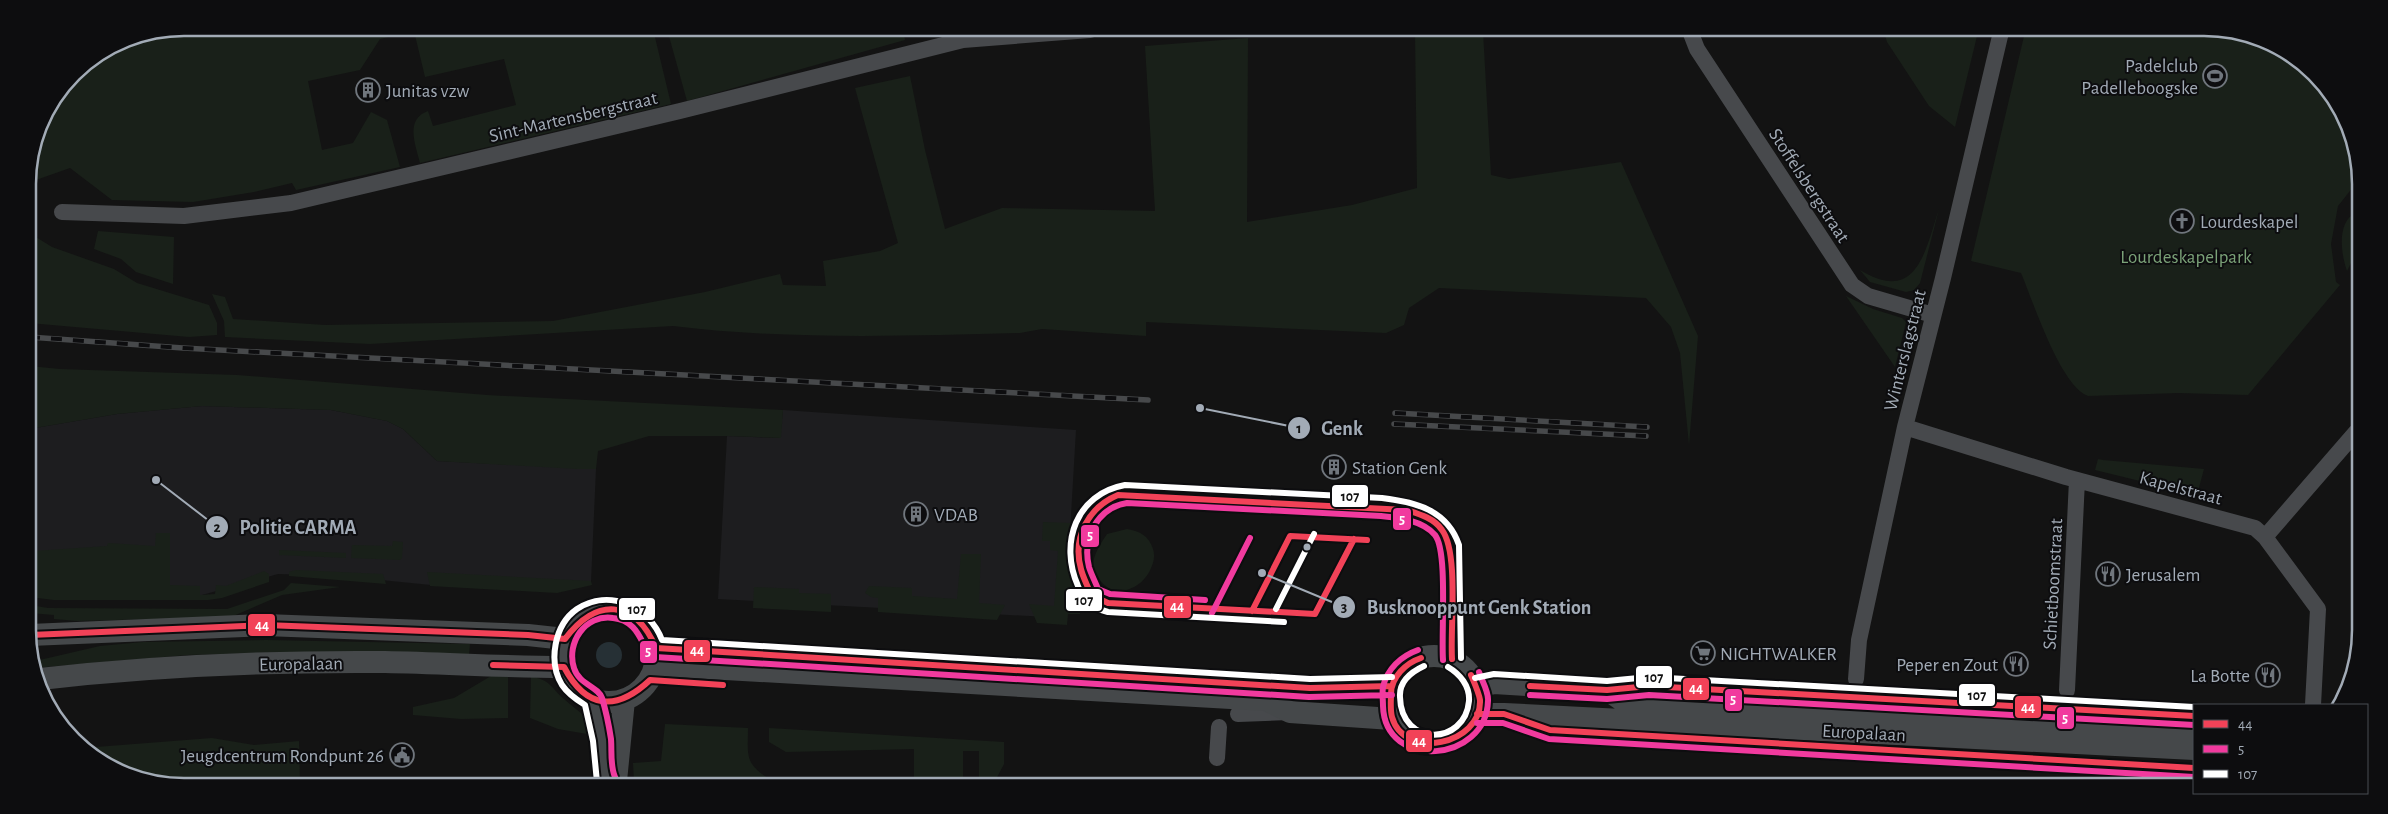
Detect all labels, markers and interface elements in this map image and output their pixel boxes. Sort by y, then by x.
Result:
place label: Padelclub Padelleboogske [2081,57,2198,98]
sports icon: Padelclub Padelleboogske [2202,63,2228,89]
building icon: Junitas vzw [355,77,381,103]
place label: Junitas vzw [386,82,469,101]
street label: Sint-Martensbergstraat [487,89,659,146]
street label: Stoffelsbergstraat [1765,125,1853,246]
church icon: Lourdeskapel [2169,208,2195,234]
place label: Lourdeskapel [2200,213,2298,232]
park label: Lourdeskapelpark [2120,248,2252,267]
street label: Winterslagstraat [1881,288,1930,413]
callout: Genk [1286,410,1373,445]
text: Genk [1321,419,1363,439]
text: 1 [1296,421,1302,436]
building icon: Station Genk [1321,454,1347,480]
place label: Station Genk [1352,459,1447,478]
street label: Kapelstraat [2137,468,2224,509]
line badge: 107 [1331,484,1369,508]
text: 107 [1341,490,1359,504]
building icon: VDAB [903,501,929,527]
place label: VDAB [934,506,978,525]
line badge: 5 [1392,507,1412,531]
callout: Politie CARMA [204,509,366,544]
text: 5 [1399,513,1405,527]
text: Politie CARMA [239,518,357,538]
street label: Schietboomstraat [2041,518,2066,650]
text: 2 [213,520,221,535]
line badge: 5 [1080,524,1100,548]
text: 5 [1087,529,1093,543]
unlabelled marker [1302,542,1312,552]
restaurant icon: Jerusalem [2095,561,2121,587]
place label: Jerusalem [2126,566,2201,585]
line badge: 107 [1065,588,1103,612]
callout: Busknooppunt Genk Station [1332,590,1601,625]
text: 107 [1075,594,1093,608]
line badge: 44 [1163,595,1192,619]
line badge: 107 [618,597,656,621]
text: Busknooppunt Genk Station [1367,598,1591,618]
text: 44 [1170,600,1184,614]
text: 3 [1341,600,1347,615]
text: 107 [628,603,646,617]
line badge: 44 [247,613,276,637]
text: 44 [255,619,269,633]
line badge: 44 [683,639,711,663]
line badge: 5 [639,640,658,664]
supermarket icon: NIGHTWALKER [1690,640,1716,666]
text: 44 [690,644,704,658]
text: 5 [645,645,651,659]
place label: NIGHTWALKER [1720,645,1837,664]
restaurant icon: Peper en Zout [2003,651,2029,677]
street label: Europalaan [259,654,343,675]
place label: Peper en Zout [1896,656,1998,675]
restaurant icon: La Botte [2255,662,2281,688]
line badge: 107 [1635,665,1673,689]
place label: La Botte [2190,667,2250,686]
text: 107 [1645,671,1663,685]
line badge: 44 [1682,677,1710,701]
text: 44 [1689,682,1703,696]
line badge: 107 [1958,683,1996,707]
line badge: 5 [1724,688,1743,712]
text: 107 [1968,689,1986,703]
text: 5 [1730,693,1736,707]
line badge: 44 [2014,695,2042,719]
text: 44 [2021,701,2035,715]
legend [2193,704,2368,794]
line badge: 5 [2056,706,2075,730]
text: 5 [2062,712,2068,726]
text: 44 [2238,717,2252,732]
street label: Europalaan [1821,722,1906,745]
line badge: 44 [1405,729,1433,753]
text: 44 [1412,735,1426,749]
public building icon: Jeugdcentrum Rondpunt 26 [389,742,415,768]
text: 5 [2238,742,2244,757]
place label: Jeugdcentrum Rondpunt 26 [181,747,384,766]
text: 107 [2238,767,2257,782]

